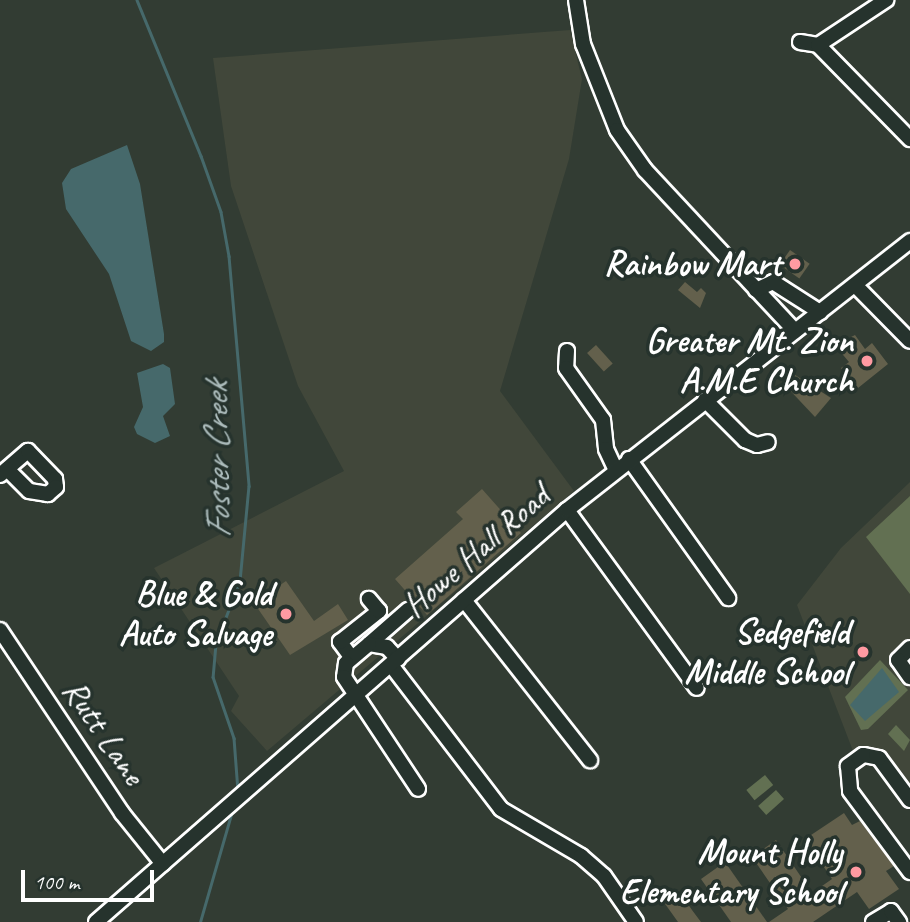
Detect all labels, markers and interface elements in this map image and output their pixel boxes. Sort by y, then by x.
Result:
place label: Rainbow Mart [604,243,781,285]
marker: Rainbow Mart [787,256,803,272]
place label: Greater Mt. Zion A.M.E Church [646,320,853,402]
marker: Greater Mt. Zion A.M.E Church [859,353,875,369]
water label: Foster Creek [193,381,241,539]
street label: Howe Hall Road [393,475,559,627]
place label: Blue & Gold Auto Salvage [120,573,272,655]
marker: Blue & Gold Auto Salvage [278,606,294,622]
place label: Sedgefield Middle School [685,611,849,693]
marker: Sedgefield Middle School [855,644,871,660]
street label: Rutt Lane [53,671,155,793]
place label: Mount Holly Elementary School [620,831,842,913]
scale bar [24,856,158,900]
marker: Mount Holly Elementary School [848,864,864,880]
text: 100 m [34,869,79,895]

